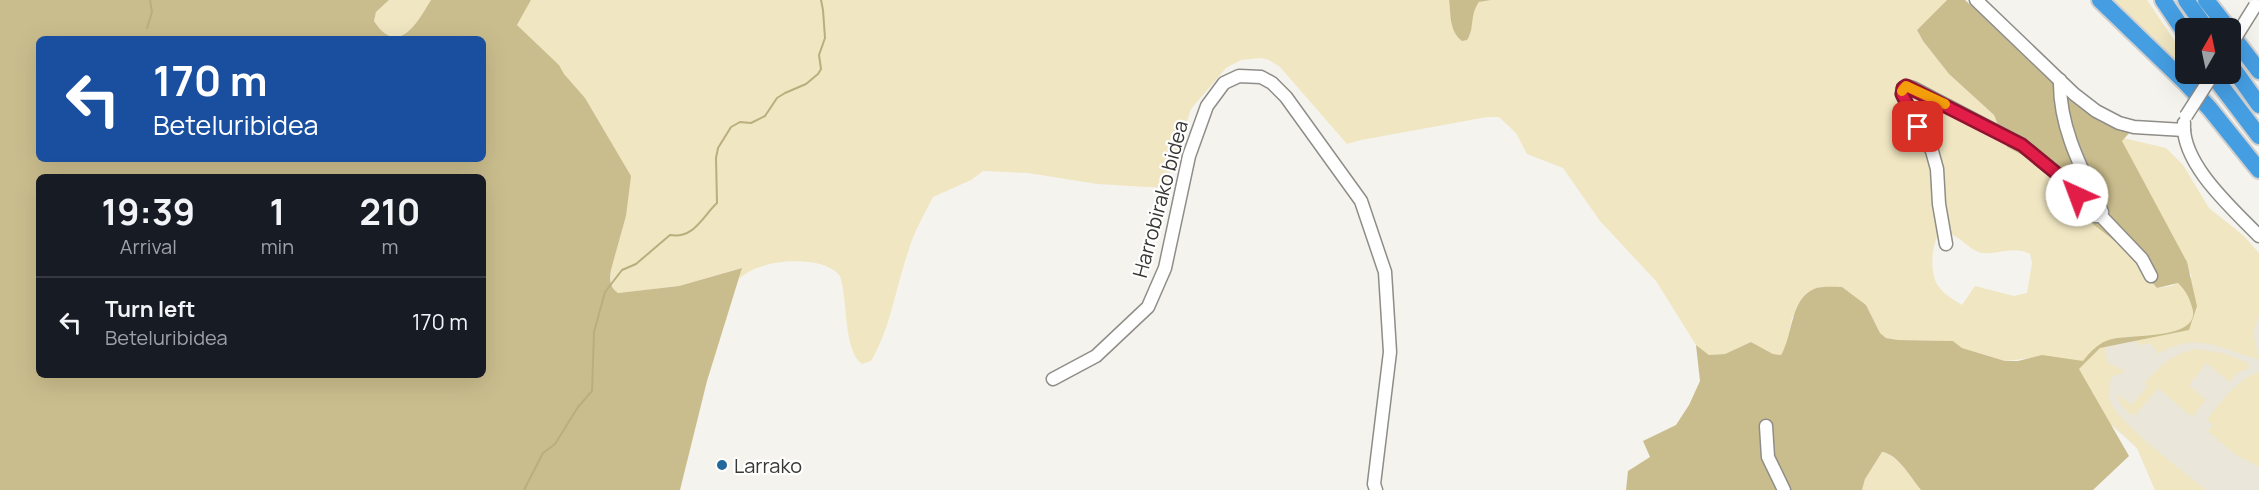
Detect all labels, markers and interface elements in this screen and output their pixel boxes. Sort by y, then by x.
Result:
north arrow [2175,18,2241,84]
map controls [2175,18,2241,84]
text: 170 m [153,51,268,109]
icon: left [54,60,132,138]
pin [1892,101,1943,152]
text: Beteluribidea [153,106,319,143]
icon: arrive [1901,110,1934,143]
street label: Harrobirako bidea [1126,117,1194,281]
position arrow [2045,163,2109,227]
text: 19:39 [101,187,195,236]
text: 1 [270,187,285,236]
text: 210 [360,187,421,236]
text: Arrival [120,233,177,260]
text: min [261,233,294,260]
text: m [382,233,399,260]
text: Turn left [105,294,195,324]
icon: left [54,306,87,339]
text: 170 m [412,307,468,337]
text: Beteluribidea [105,324,228,351]
place label: Larrako [734,452,802,479]
marker: Larrako [715,458,729,472]

